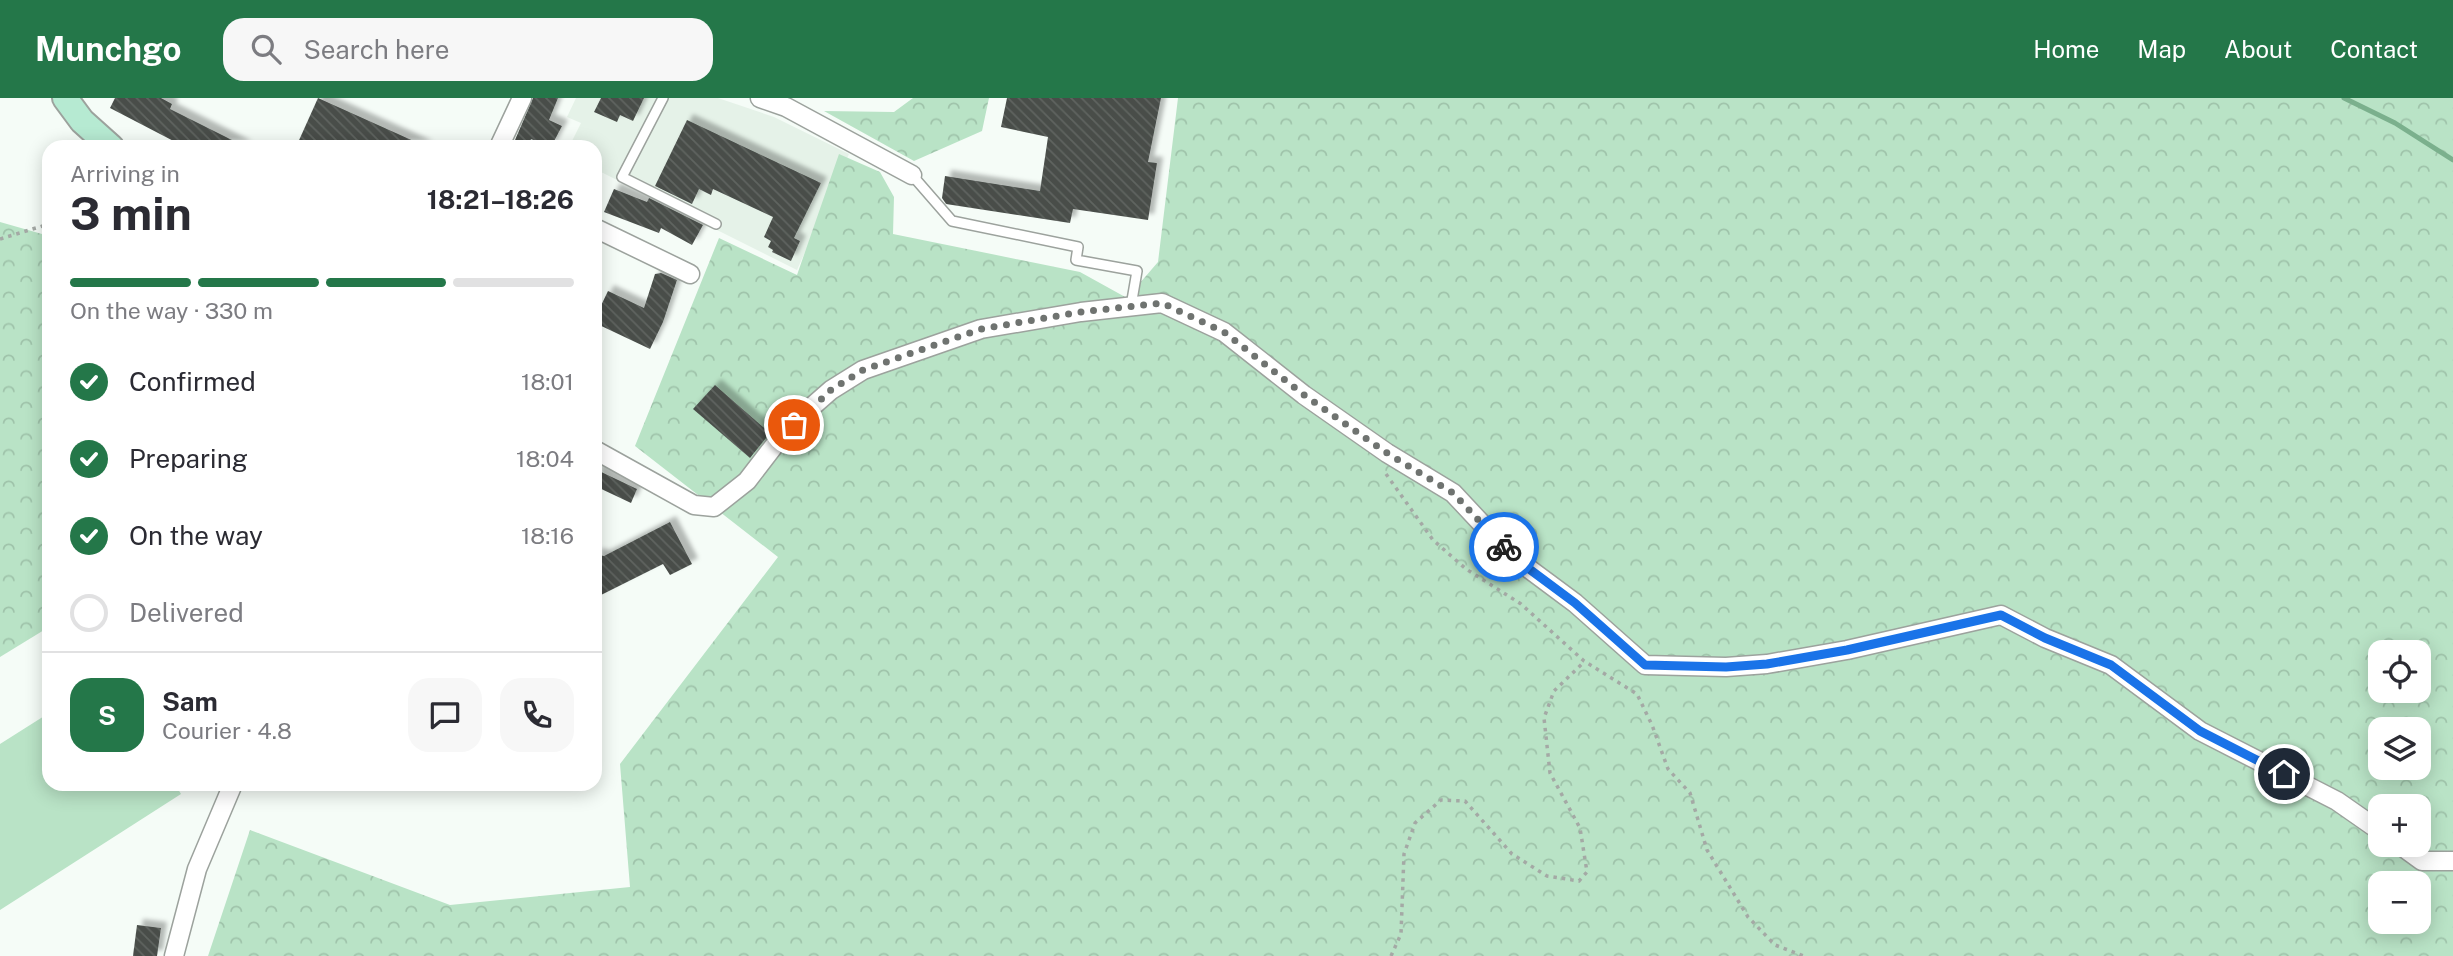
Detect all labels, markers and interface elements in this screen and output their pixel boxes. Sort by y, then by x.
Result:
search box [223,18,713,81]
text: Munchgo [35,30,181,68]
icon: search [247,30,285,68]
text: Search here [303,34,449,65]
text: Home [2033,35,2099,63]
text: Map [2137,35,2186,63]
text: About [2224,35,2292,63]
text: Contact [2330,35,2418,63]
text: Arriving in [70,160,180,187]
text: 18:21–18:26 [427,184,574,215]
text: 3 min [70,186,192,240]
text: On the way · 330 m [70,297,273,324]
icon: check [70,363,108,401]
text: Confirmed [129,366,256,397]
text: 18:01 [521,368,574,395]
pin [764,395,824,455]
icon: bag [775,406,813,444]
icon: check [70,440,108,478]
text: Preparing [129,443,248,474]
text: 18:04 [516,445,574,472]
courier [1469,512,1539,582]
icon: check [70,517,108,555]
text: On the way [129,520,263,551]
text: 18:16 [521,522,574,549]
icon: bike [1485,528,1523,566]
text: Delivered [129,597,244,628]
map controls [2368,640,2431,934]
button: locate [2368,640,2431,703]
button: chat [408,678,482,752]
button: phone [500,678,574,752]
text: Sam [162,686,218,717]
text: S [98,700,116,731]
text: Courier · 4.8 [162,717,292,744]
button: layers [2368,717,2431,780]
pin [2254,744,2314,804]
icon: home [2265,755,2303,793]
button: + [2368,794,2431,857]
button: − [2368,871,2431,934]

